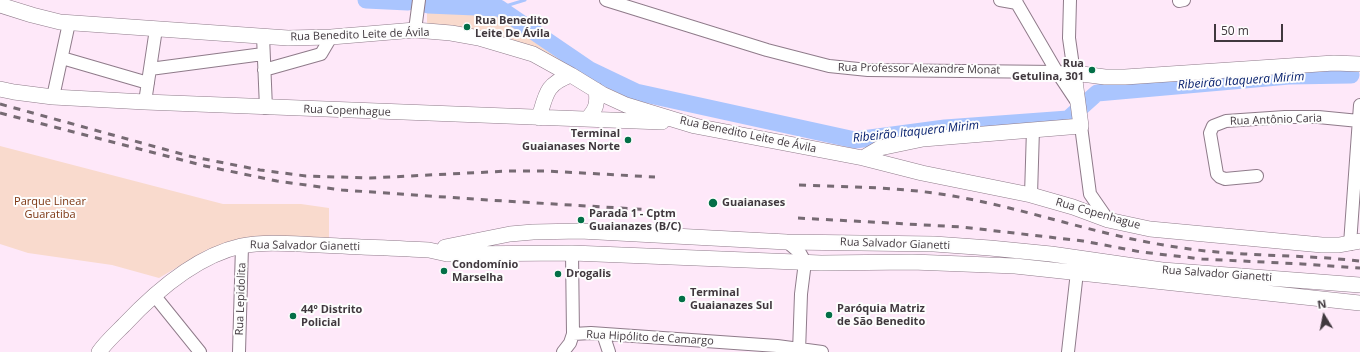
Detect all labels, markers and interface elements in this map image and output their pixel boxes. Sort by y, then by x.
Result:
place label: Rua Benedito Leite De Ávila [475,14,550,40]
scale bar [1216,16,1285,42]
marker: Rua Benedito Leite De Ávila [462,22,472,32]
text: 50 m [1221,22,1249,39]
street label: Rua Benedito Leite de Ávila [290,26,430,44]
place label: Rua Getulina, 301 [1012,57,1084,83]
street label: Rua Professor Alexandre Monat [838,61,1000,77]
marker: Rua Getulina, 301 [1087,65,1097,75]
water label: Ribeirão Itaquera Mirim [1177,69,1305,93]
street label: Rua Copenhague [303,103,391,119]
street label: Rua Antônio Caria [1230,112,1322,128]
street label: Rua Benedito Leite de Ávila [679,114,817,156]
water label: Ribeirão Itaquera Mirim [852,118,980,146]
place label: Terminal Guaianases Norte [522,127,620,153]
marker: Terminal Guaianases Norte [623,135,633,145]
park label: Parque Linear Guaratiba [14,195,86,221]
place label: Guaianases [722,196,785,210]
street label: Rua Copenhague [1054,196,1142,232]
marker: Guaianases [707,197,719,209]
place label: Parada 1 - Cptm Guaianazes (B/C) [589,207,681,233]
marker: Parada 1 - Cptm Guaianazes (B/C) [576,215,586,225]
street label: Rua Salvador Gianetti [840,235,950,253]
street label: Rua Salvador Gianetti [250,238,360,254]
place label: Condomínio Marselha [452,258,518,284]
street label: Rua Lepidolita [233,262,249,336]
street label: Rua Salvador Gianetti [1162,264,1272,284]
marker: Condomínio Marselha [439,266,449,276]
place label: Drogalis [566,267,611,281]
marker: Drogalis [553,269,563,279]
place label: Terminal Guaianazes Sul [690,286,773,312]
marker: Terminal Guaianazes Sul [677,294,687,304]
north arrow [1304,296,1344,336]
text: N [1316,296,1328,312]
place label: Paróquia Matriz de São Benedito [837,302,925,328]
place label: 44º Distrito Policial [301,303,362,329]
marker: Paróquia Matriz de São Benedito [824,310,834,320]
marker: 44º Distrito Policial [288,311,298,321]
street label: Rua Hipólito de Camargo [586,328,714,348]

